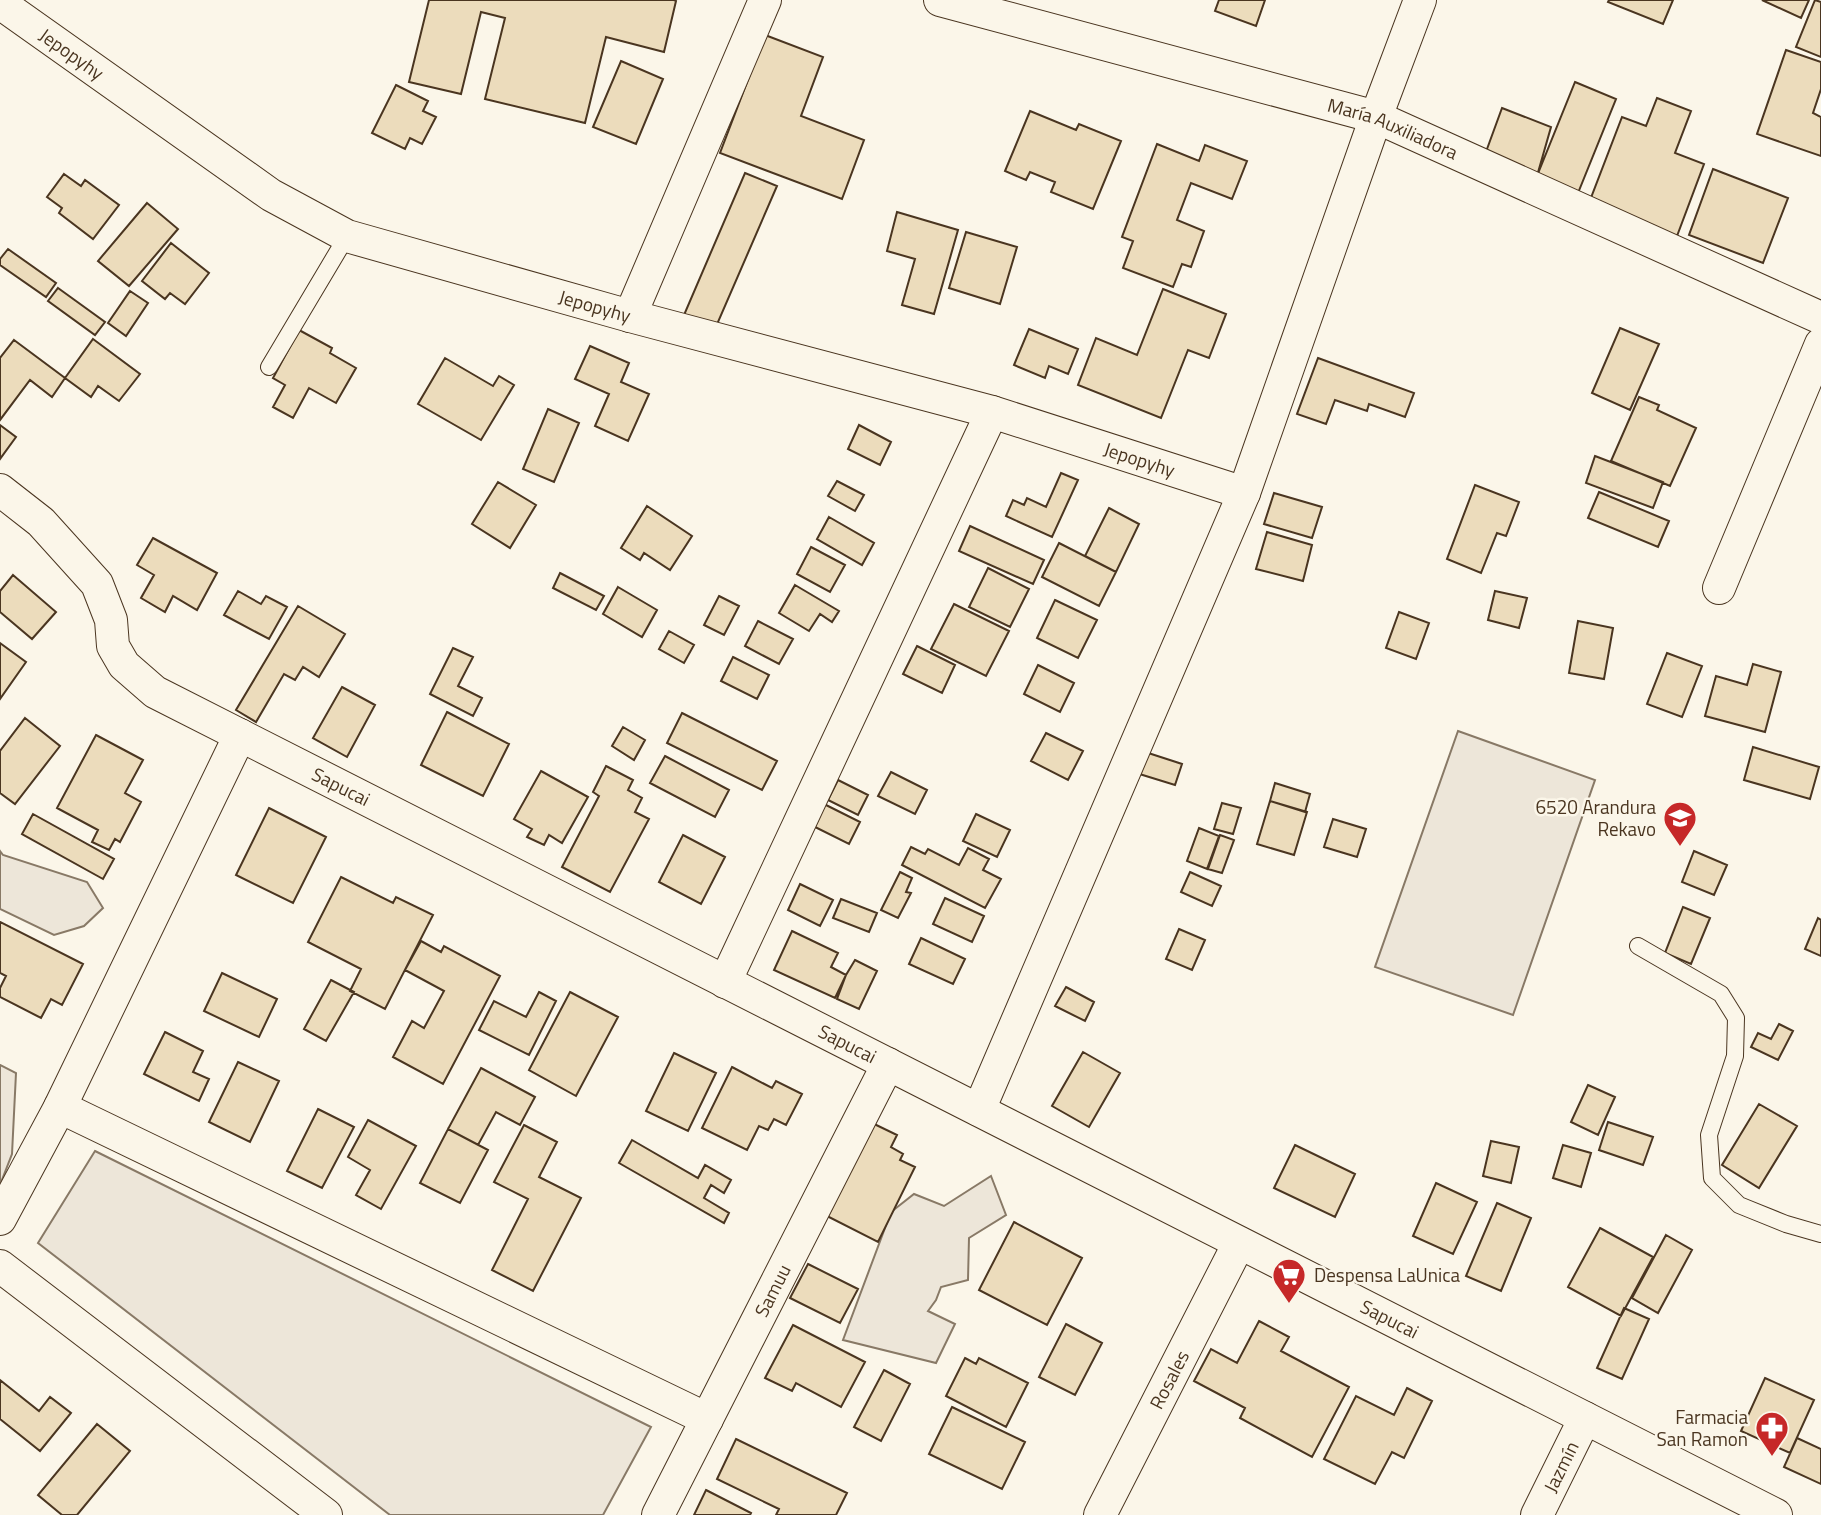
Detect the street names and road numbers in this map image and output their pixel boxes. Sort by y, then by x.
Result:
street label: Jepopyhy [34,20,110,87]
street label: María Auxiliadora [1324,90,1464,167]
street label: Jepopyhy [556,282,634,330]
street label: Jepopyhy [1100,434,1179,484]
street label: Sapucai [307,759,375,813]
street label: Sapucai [814,1016,882,1070]
street label: Samuu [746,1259,798,1322]
street label: Sapucai [1356,1291,1424,1345]
street label: Rosales [1142,1345,1196,1414]
street label: Jazmín [1536,1436,1585,1497]

